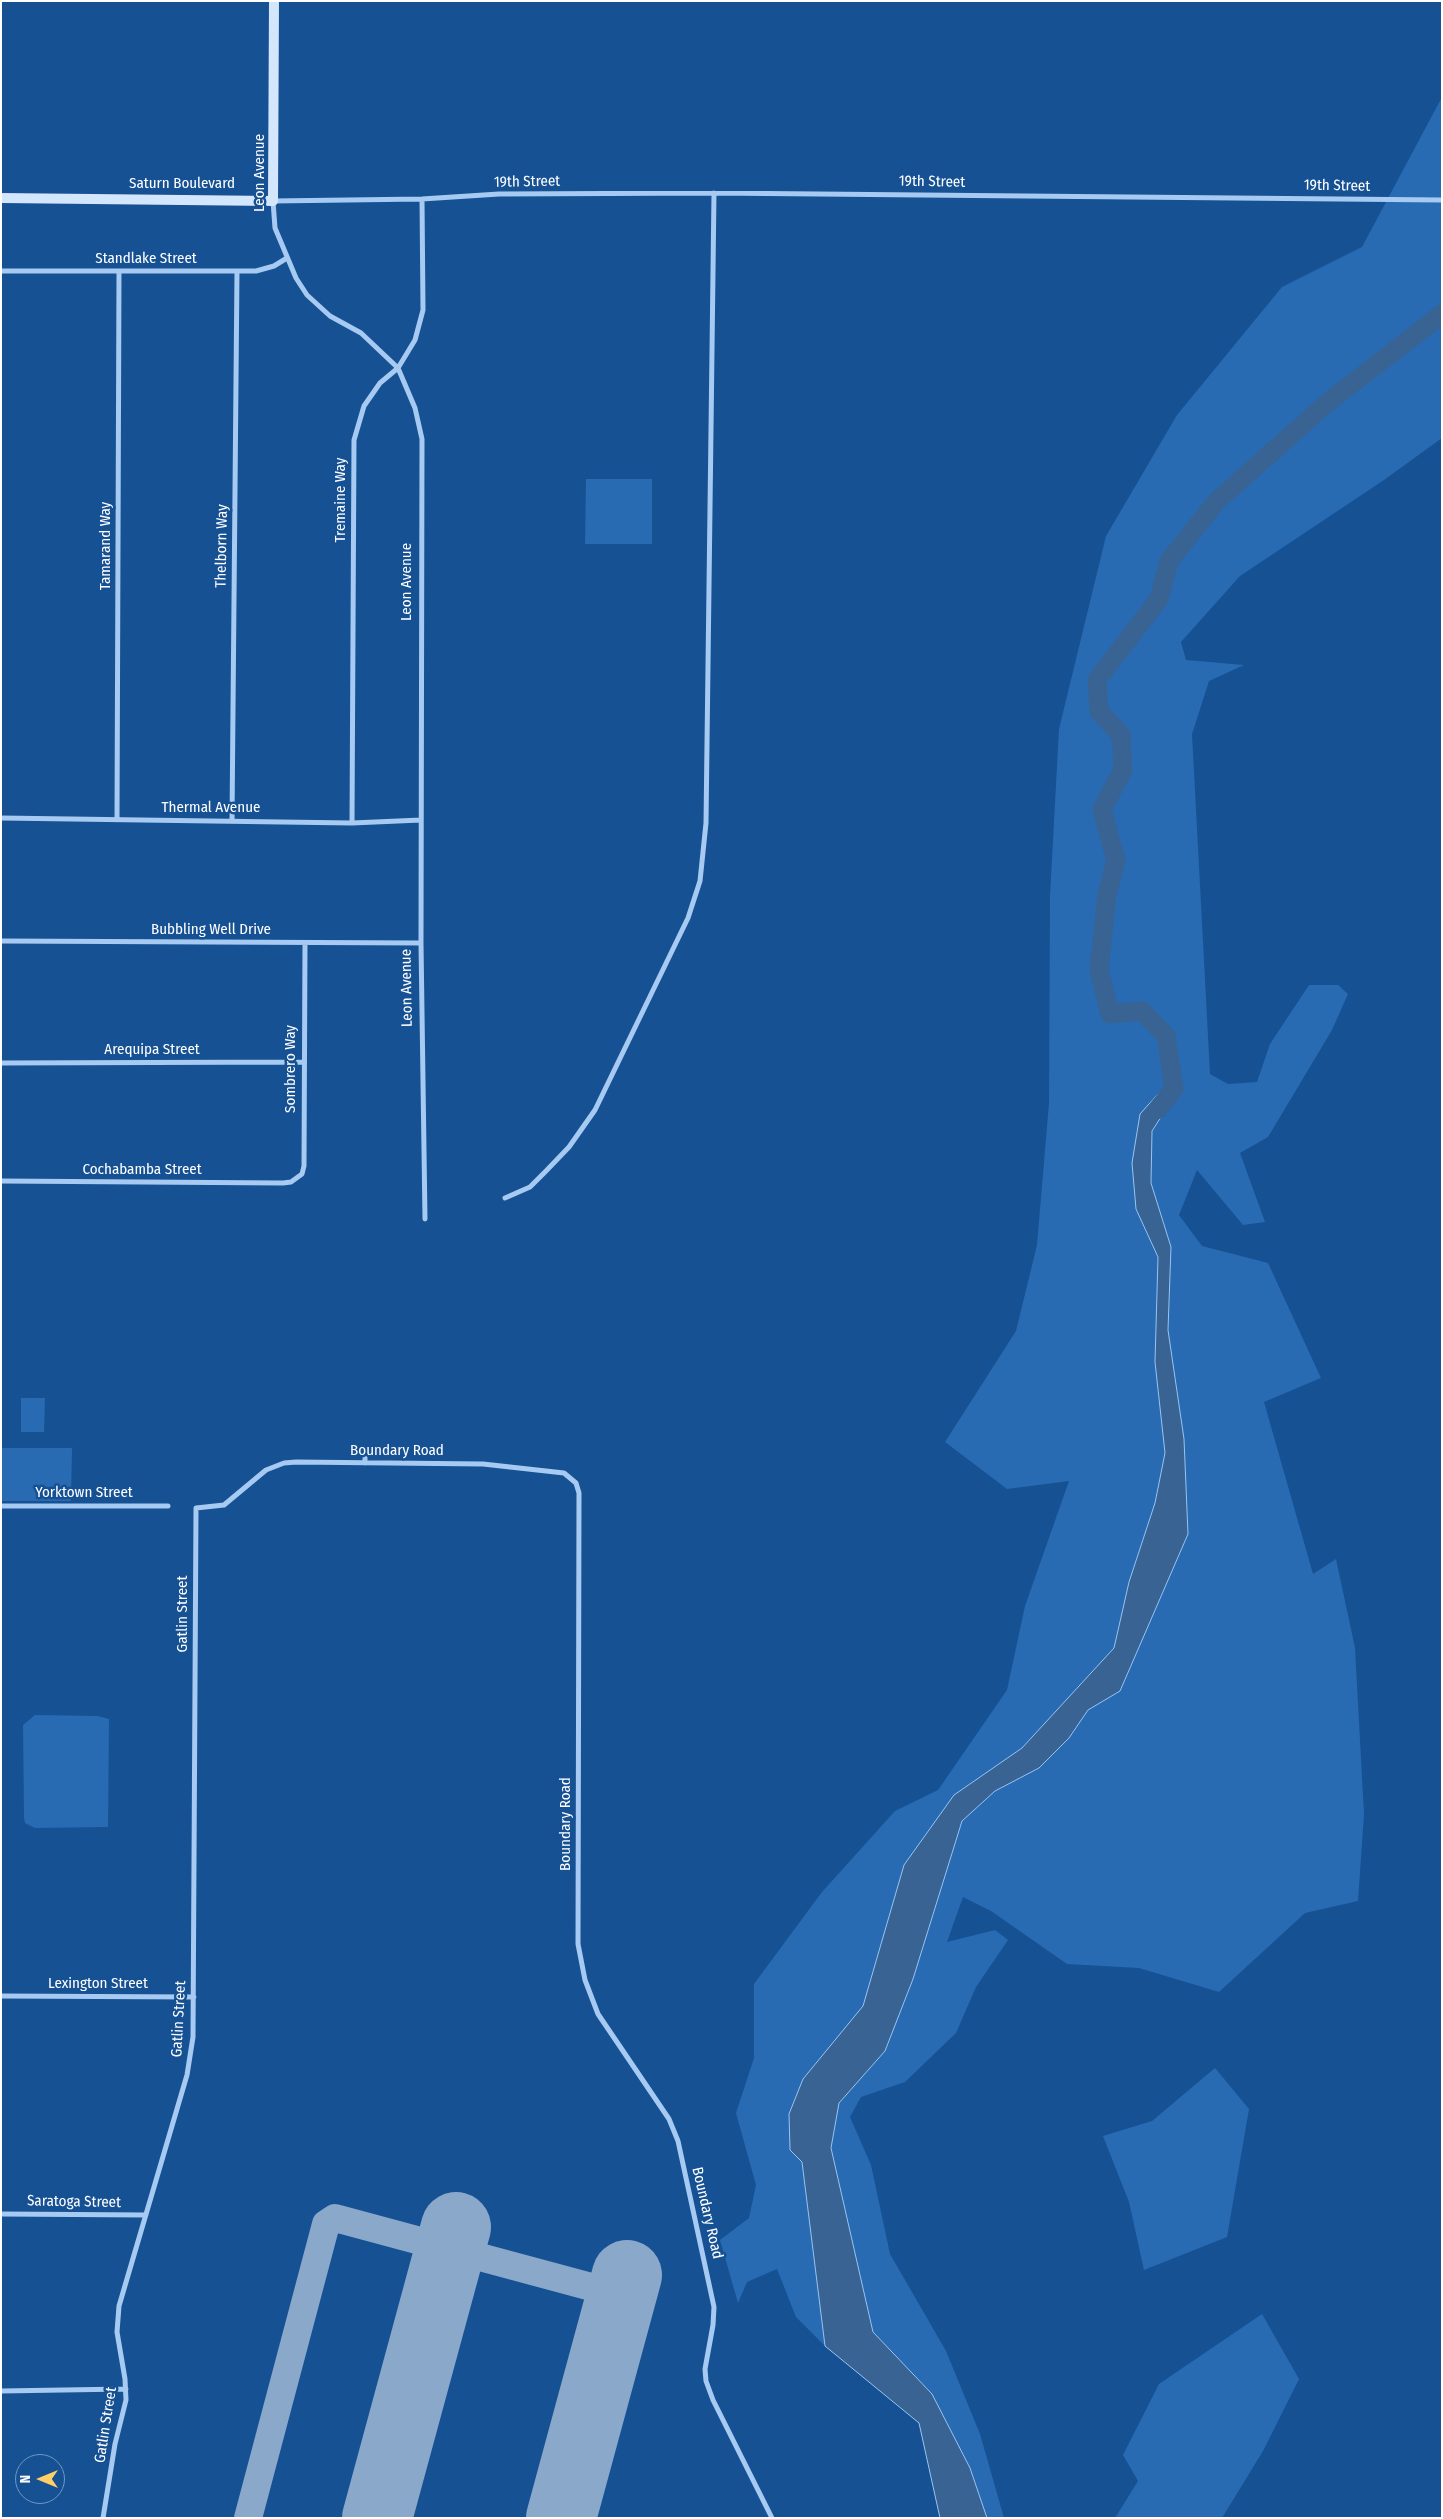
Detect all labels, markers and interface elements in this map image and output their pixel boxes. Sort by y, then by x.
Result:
street label: Leon Avenue [251,134,269,212]
street label: 19th Street [494,172,560,192]
street label: 19th Street [899,172,965,192]
street label: Saturn Boulevard [129,175,235,193]
street label: 19th Street [1304,176,1370,196]
street label: Standlake Street [95,250,197,268]
street label: Tremaine Way [332,458,350,542]
street label: Tamarand Way [97,502,115,590]
street label: Thelborn Way [212,504,232,588]
street label: Leon Avenue [398,543,416,621]
street label: Thermal Avenue [162,799,260,817]
street label: Bubbling Well Drive [151,921,271,939]
street label: Leon Avenue [397,949,417,1027]
street label: Sombrero Way [282,1025,300,1113]
street label: Arequipa Street [104,1041,200,1059]
street label: Cochabamba Street [82,1161,202,1179]
street label: Boundary Road [350,1442,444,1460]
street label: Yorktown Street [35,1484,133,1502]
street label: Gatlin Street [174,1576,192,1652]
street label: Boundary Road [557,1777,575,1871]
street label: Lexington Street [48,1975,148,1993]
street label: Gatlin Street [168,1980,190,2058]
street label: Boundary Road [688,2165,726,2261]
street label: Saratoga Street [27,2192,121,2212]
street label: Gatlin Street [91,2386,121,2464]
north arrow [15,2454,65,2504]
text: N [17,2475,34,2483]

